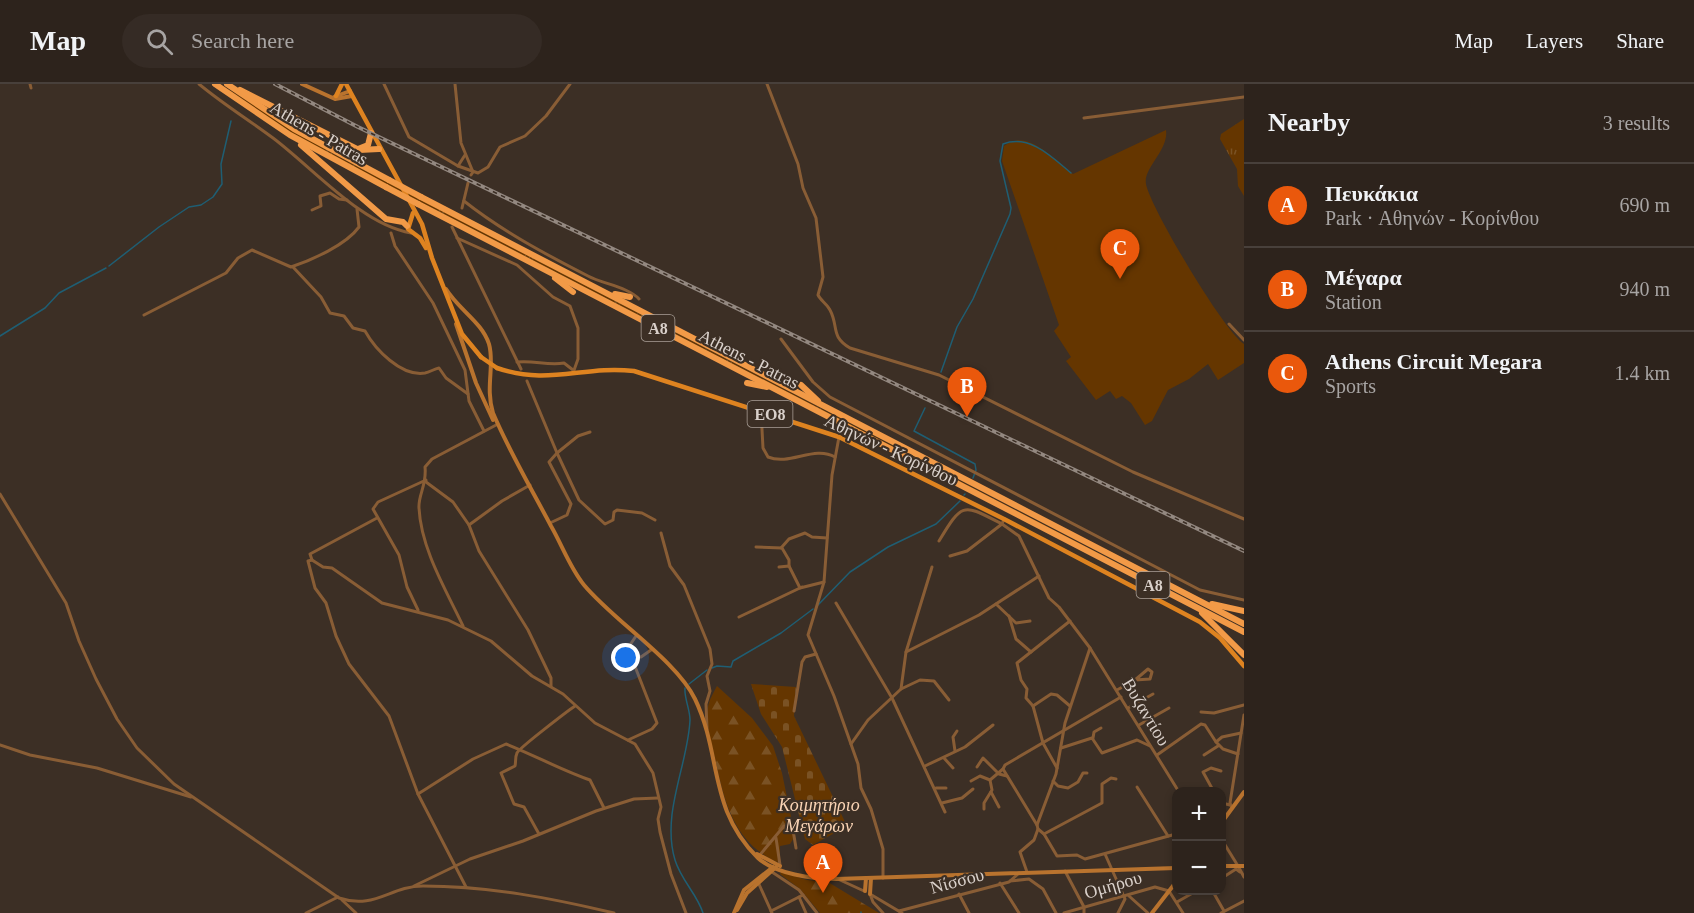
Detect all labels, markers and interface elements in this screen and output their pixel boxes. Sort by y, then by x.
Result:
search box [122,14,542,68]
text: Map [30,25,86,56]
icon: search [143,25,176,58]
text: Search here [191,28,294,53]
text: Map [1455,29,1493,53]
text: Layers [1526,29,1583,53]
text: Share [1616,29,1664,53]
street label: Athens - Patras [266,97,372,169]
text: Nearby [1268,108,1350,137]
text: 3 results [1603,112,1670,134]
text: Πευκάκια [1325,181,1418,206]
text: A [1280,194,1295,216]
text: 690 m [1619,194,1670,216]
text: Park · Αθηνών - Κορίνθου [1325,207,1539,229]
pin: C [1100,230,1140,279]
text: Μέγαρα [1325,265,1402,290]
text: B [1281,278,1294,300]
text: 940 m [1619,278,1670,300]
text: Station [1325,291,1382,313]
road number: Α8 [642,315,674,341]
street label: Athens - Patras [695,325,803,393]
text: Athens Circuit Megara [1325,349,1542,374]
text: C [1280,362,1295,384]
text: 1.4 km [1614,362,1670,384]
pin: B [948,368,986,417]
text: Sports [1325,375,1376,397]
road number: ΕΟ8 [748,401,792,427]
street label: Αθηνών - Κορίνθου [821,410,961,490]
road number: Α8 [1136,572,1170,598]
your location [611,643,640,672]
street label: Βυζαντίου [1118,675,1174,749]
map controls [1172,787,1226,895]
button: + [1172,787,1226,841]
park label: Κοιμητήριο Μεγάρων [777,795,860,836]
button: − [1172,841,1226,895]
pin: A [804,844,842,893]
street label: Νίσσου [928,864,986,898]
street label: Ομήρου [1082,867,1144,903]

